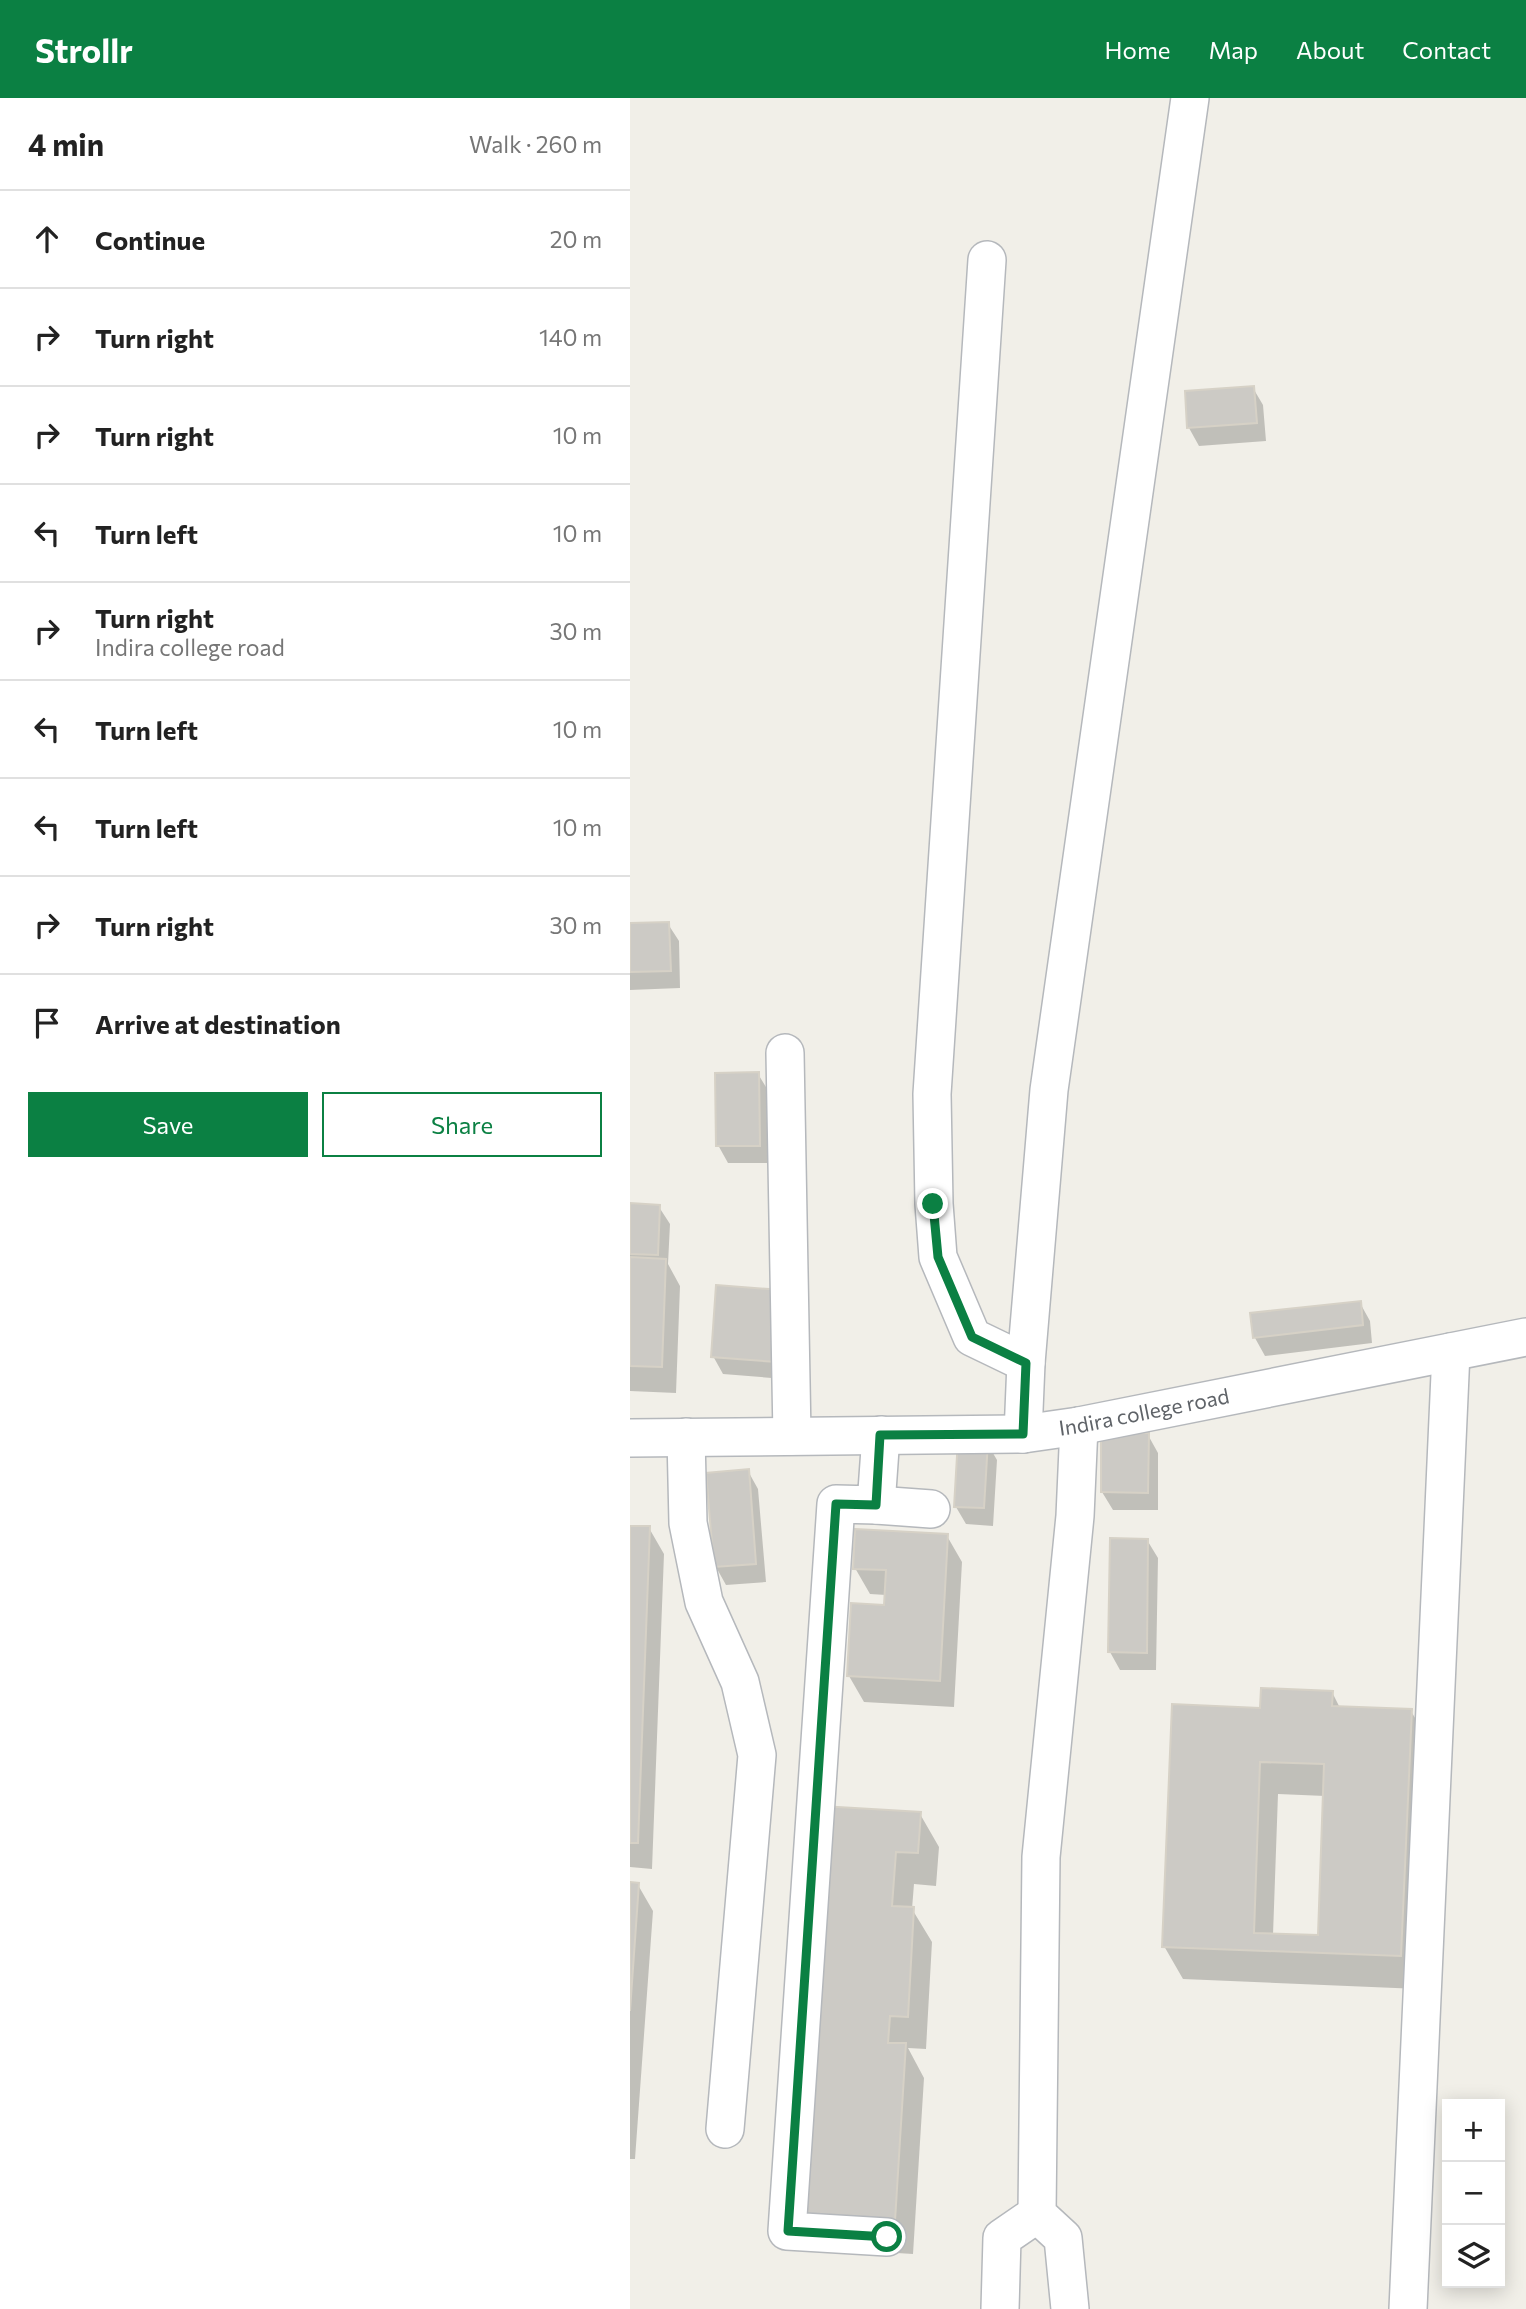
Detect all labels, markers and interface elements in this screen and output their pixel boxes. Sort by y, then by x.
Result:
text: Strollr [35,29,133,70]
text: Home [1105,35,1171,64]
text: Map [1209,35,1258,64]
text: About [1296,35,1364,64]
text: Contact [1402,35,1491,64]
text: 4 min [28,125,104,162]
text: Walk · 260 m [469,130,602,158]
icon: ahead [28,220,66,258]
text: Continue [95,224,205,255]
text: 20 m [550,225,602,253]
icon: right [28,318,66,356]
text: Turn right [95,322,214,353]
text: 140 m [539,323,602,351]
icon: right [28,416,66,454]
text: Turn right [95,420,214,451]
text: 10 m [553,421,602,449]
icon: left [28,514,66,552]
text: Turn left [95,518,198,549]
text: 10 m [553,519,602,547]
text: Turn right [95,602,214,633]
icon: right [28,612,66,650]
text: 30 m [549,617,602,645]
text: Indira college road [95,633,285,661]
icon: left [28,710,66,748]
text: Turn left [95,714,198,745]
text: 10 m [553,715,602,743]
icon: left [28,808,66,846]
text: Turn left [95,812,198,843]
text: 10 m [553,813,602,841]
icon: right [28,906,66,944]
text: Turn right [95,910,214,941]
text: 30 m [549,911,602,939]
icon: arrive [28,1004,66,1042]
text: Arrive at destination [95,1008,341,1039]
button: Save [28,1092,308,1157]
button: Share [322,1092,602,1157]
route end [917,1188,948,1219]
street label: Indira college road [1057,1382,1231,1440]
map controls [1442,2099,1505,2288]
button: + [1442,2099,1505,2162]
button: − [1442,2162,1505,2225]
route start [871,2221,902,2252]
button: layers [1442,2225,1505,2288]

